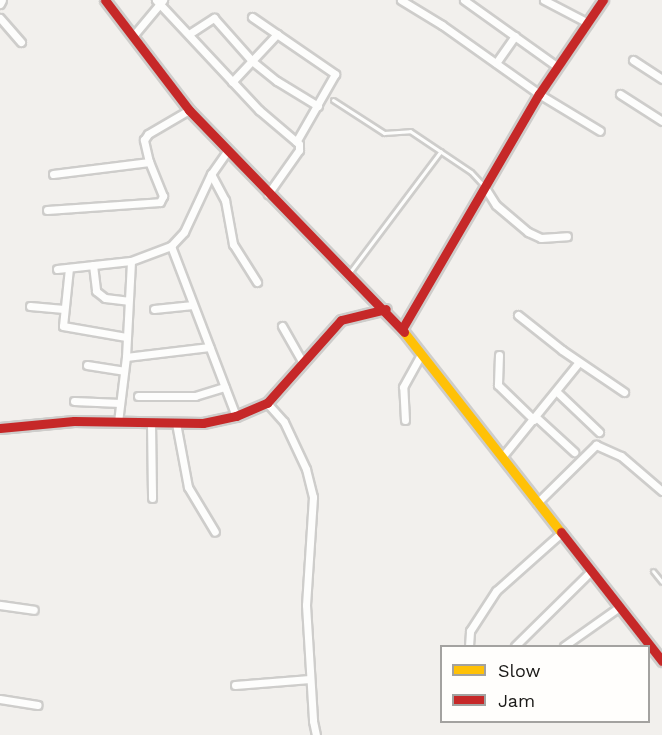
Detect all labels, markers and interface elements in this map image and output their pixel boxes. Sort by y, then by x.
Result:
legend [440,645,650,723]
text: Slow [498,660,541,681]
text: Jam [498,690,535,711]

